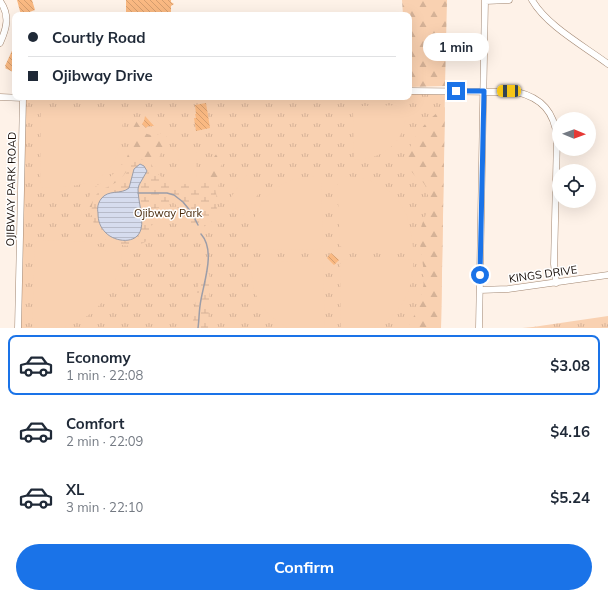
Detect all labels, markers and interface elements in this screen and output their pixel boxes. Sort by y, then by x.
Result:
text: Courtly Road [52,28,146,47]
callout: 1 min [423,33,489,61]
text: 1 min [439,39,473,55]
text: Ojibway Drive [52,66,153,85]
route end [447,82,465,100]
car [497,85,521,97]
north arrow [552,112,596,156]
map controls [552,112,596,208]
street label: OJIBWAY PARK ROAD [3,132,19,246]
button: locate [552,164,596,208]
park label: Ojibway Park [134,206,202,220]
street label: KINGS DRIVE [508,262,578,286]
route start [471,266,489,284]
icon: car [18,347,54,383]
text: Economy [66,348,131,367]
text: $3.08 [550,356,590,375]
text: 1 min · 22:08 [66,367,143,383]
icon: car [18,413,54,449]
text: Comfort [66,414,124,433]
text: $4.16 [550,422,590,441]
text: 2 min · 22:09 [66,433,143,449]
icon: car [18,479,54,515]
text: XL [66,480,84,499]
text: $5.24 [550,488,590,507]
text: 3 min · 22:10 [66,499,143,515]
button: Confirm [16,544,592,590]

